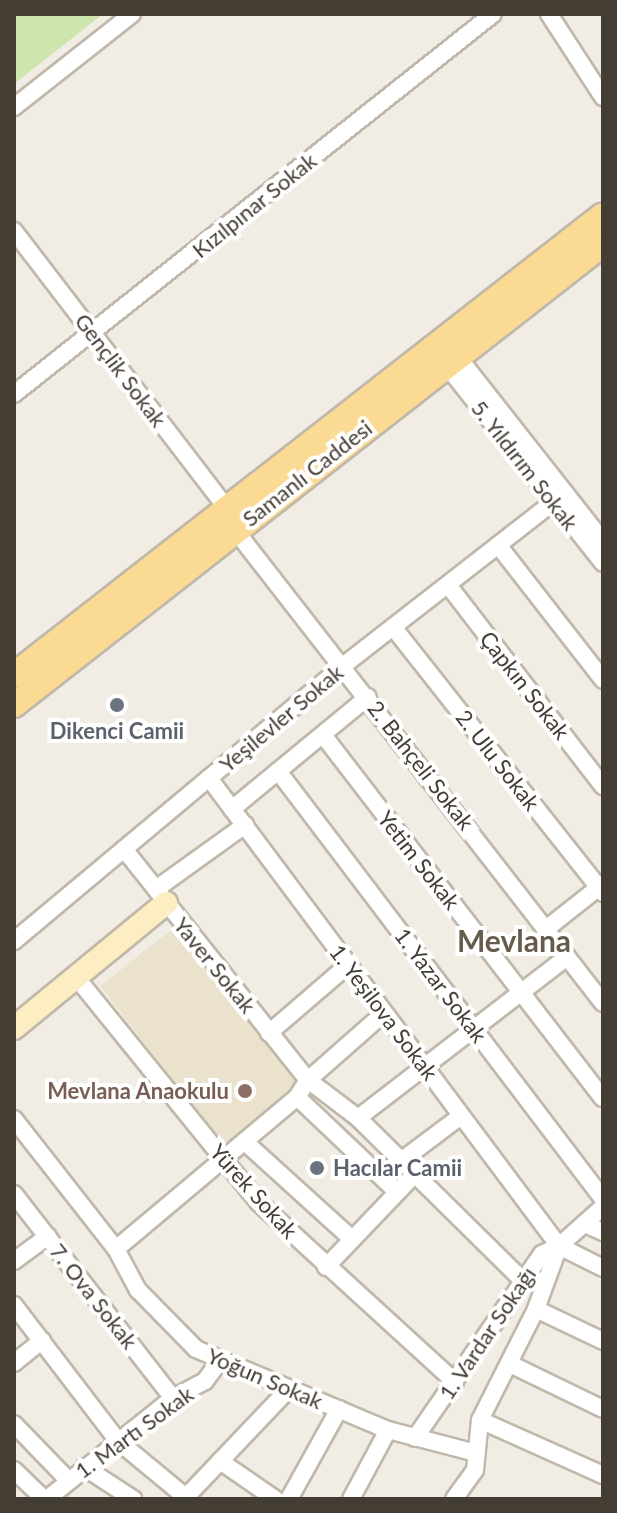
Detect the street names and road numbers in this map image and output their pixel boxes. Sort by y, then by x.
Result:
street label: Kızılpınar Sokak [186,147,322,263]
street label: Gençlik Sokak [70,308,172,432]
street label: 5. Yıldırım Sokak [466,395,584,535]
street label: Samanlı Caddesi [237,414,377,532]
street label: Çapkın Sokak [475,626,575,744]
street label: Yeşilevler Sokak [214,658,348,778]
street label: 2. Bahçeli Sokak [362,695,480,835]
street label: 2. Ulu Sokak [451,704,545,816]
street label: Yetim Sokak [372,805,466,915]
street label: Yaver Sokak [168,912,262,1018]
street label: 1. Yazar Sokak [389,922,493,1048]
street label: 1. Yeşilova Sokak [324,939,444,1085]
street label: Yürek Sokak [205,1138,303,1244]
street label: 7. Ova Sokak [45,1238,143,1354]
street label: 1. Vardar Sokağı [433,1261,541,1405]
street label: Yoğun Sokak [203,1342,327,1414]
street label: 1. Martı Sokak [70,1380,198,1484]

